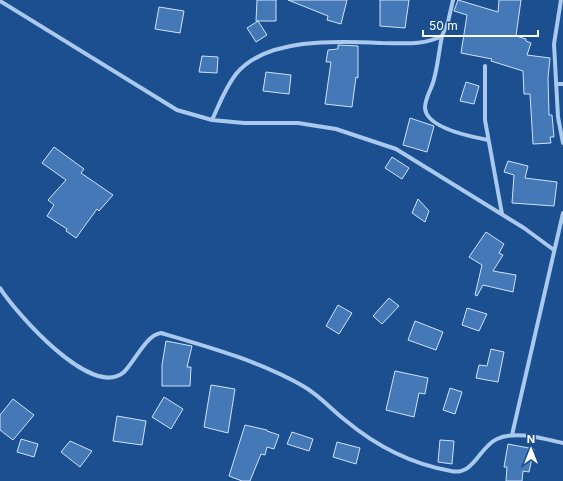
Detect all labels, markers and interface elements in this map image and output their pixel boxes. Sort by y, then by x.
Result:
scale bar [423,12,538,38]
text: 50 m [429,18,458,33]
north arrow [511,429,551,469]
text: N [527,432,535,446]

